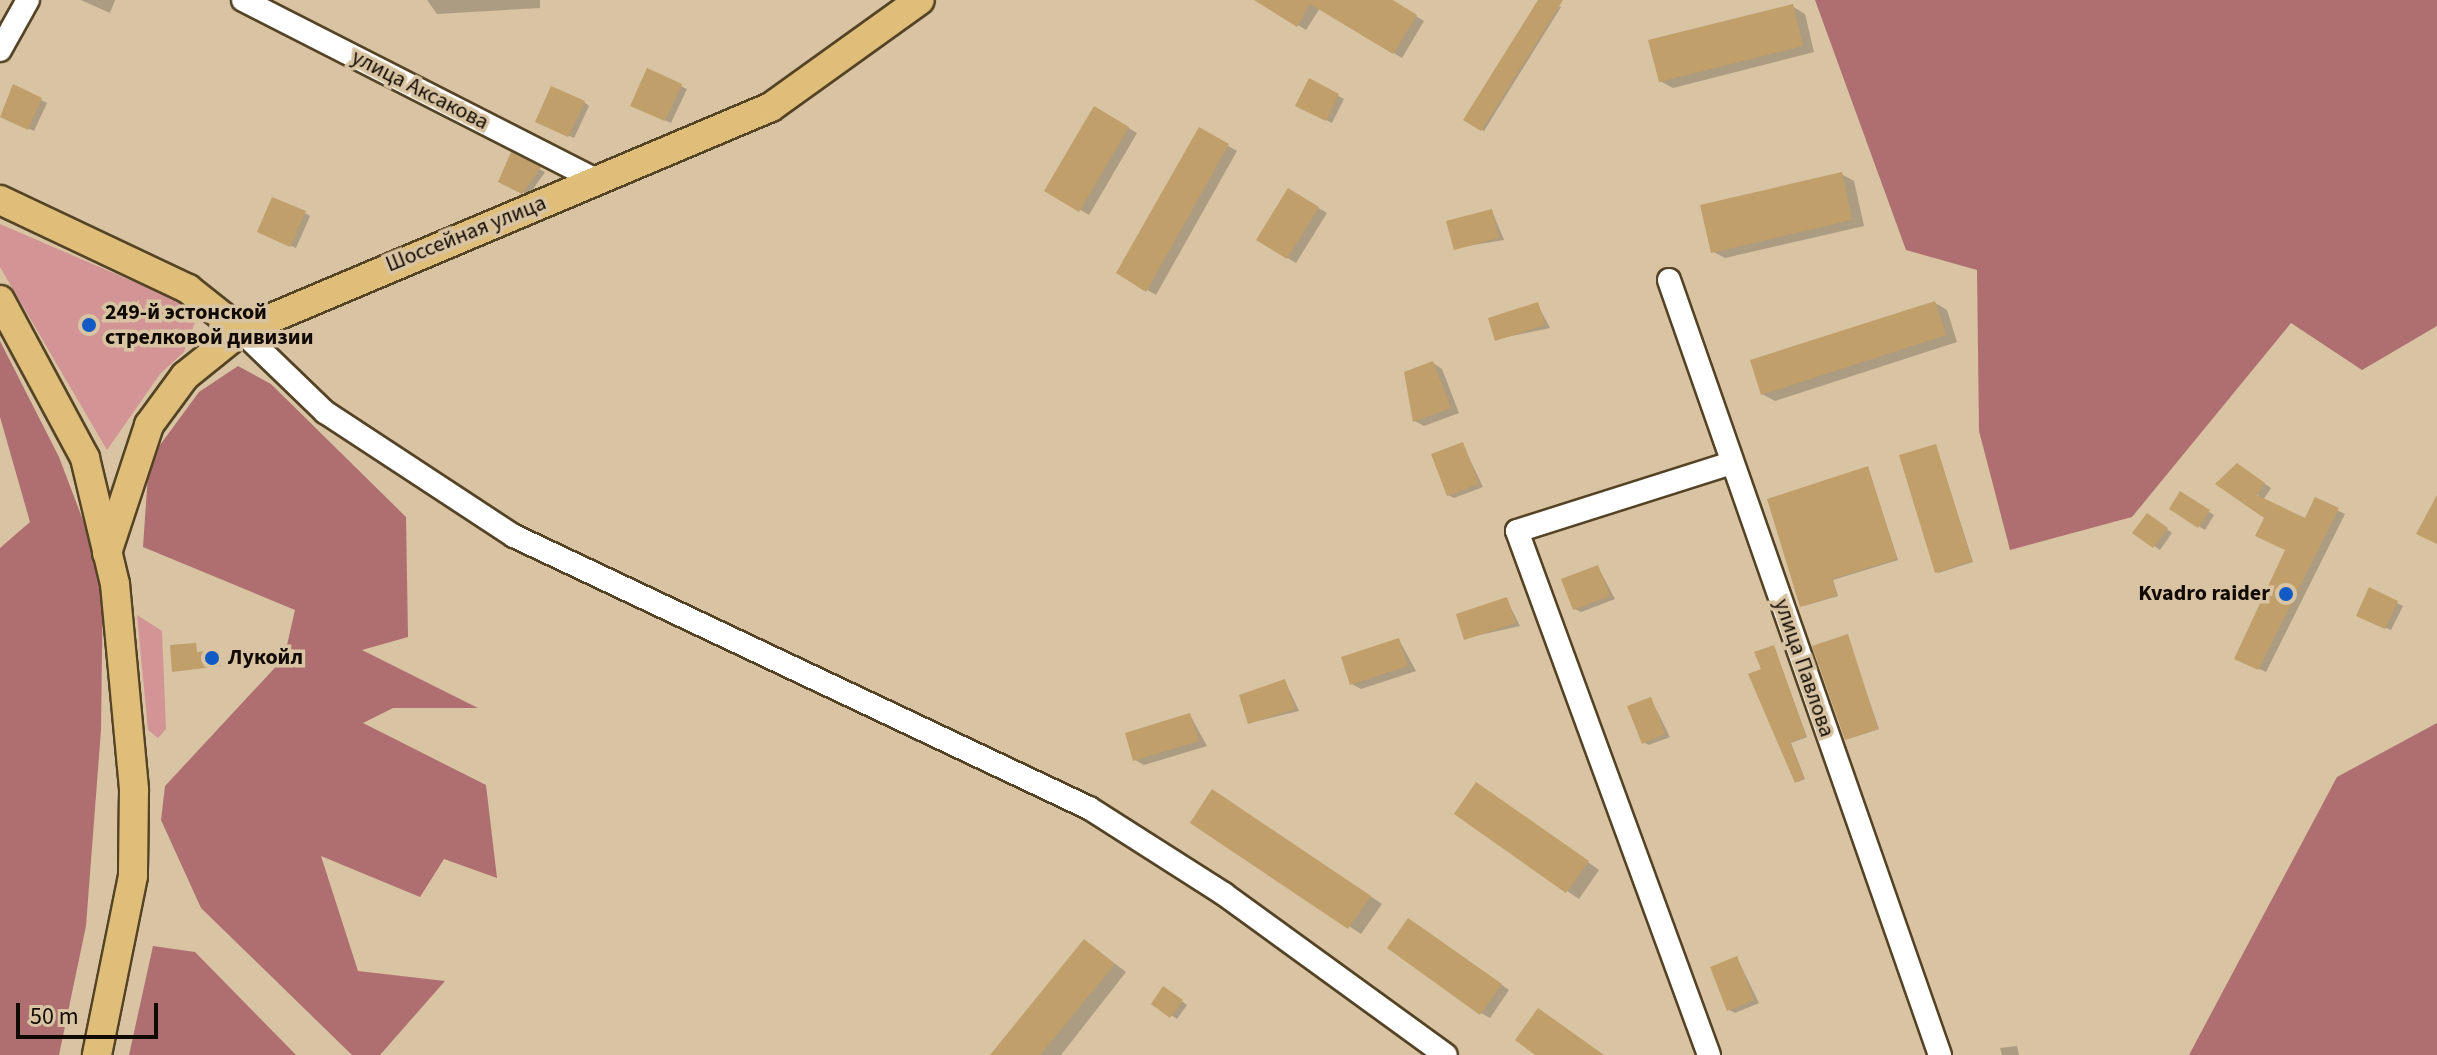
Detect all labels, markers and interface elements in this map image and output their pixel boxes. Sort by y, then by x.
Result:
street label: улица Аксакова [347,44,493,136]
street label: Шоссейная улица [382,190,550,278]
place label: 249-й эстонской стрелковой дивизии [105,299,313,350]
marker: 249-й эстонской стрелковой дивизии [80,316,98,334]
place label: Kvadro raider [2138,581,2270,607]
marker: Kvadro raider [2277,585,2295,603]
street label: улица Павлова [1768,595,1840,741]
place label: Лукойл [228,645,303,671]
marker: Лукойл [203,649,221,667]
scale bar [20,987,162,1037]
text: 50 m [30,999,79,1034]

